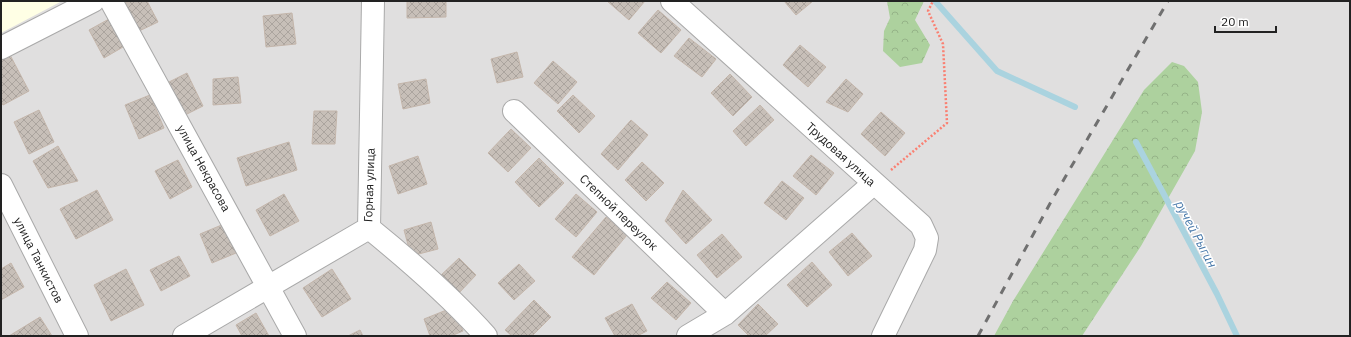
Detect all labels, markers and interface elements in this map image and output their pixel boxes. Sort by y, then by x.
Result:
scale bar [1215,8,1276,34]
text: 20 m [1221,14,1249,29]
street label: Трудовая улица [803,119,879,190]
street label: улица Некрасова [174,122,234,215]
street label: Горная улица [360,147,378,222]
street label: Степной переулок [577,171,662,253]
water label: ручей Рыгин [1171,196,1221,271]
street label: улица Танкистов [11,215,67,305]

